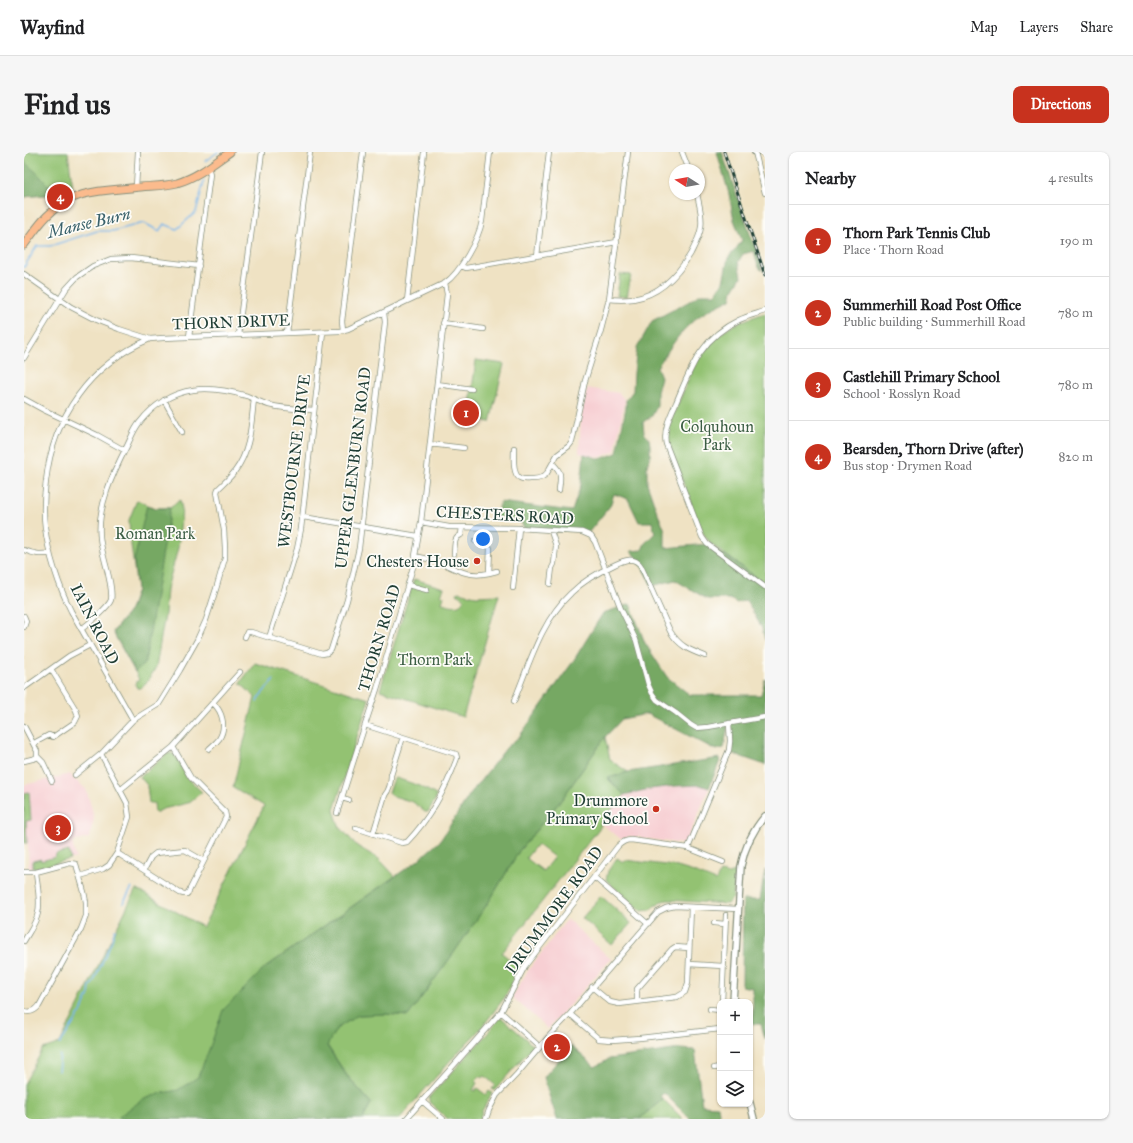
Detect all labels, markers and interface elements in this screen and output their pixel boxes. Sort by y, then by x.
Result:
text: Wayfind [20,16,85,39]
text: Map [970,19,998,36]
text: Layers [1020,19,1058,36]
text: Share [1080,19,1113,36]
button: Directions [1013,86,1109,123]
text: Find us [24,87,110,122]
north arrow [669,164,705,200]
text: Nearby [805,168,856,189]
text: 4 results [1048,170,1093,186]
pin: 4 [47,182,73,212]
water label: Manse Burn [43,203,133,243]
text: Thorn Park Tennis Club [843,224,990,242]
text: 1 [815,233,821,249]
text: 190 m [1060,233,1093,249]
text: Place · Thorn Road [843,242,944,258]
text: Summerhill Road Post Office [843,296,1021,314]
text: 2 [815,305,821,321]
text: 780 m [1058,305,1093,321]
street label: THORN DRIVE [172,310,290,334]
text: Public building · Summerhill Road [843,314,1026,330]
street label: UPPER GLENBURN ROAD [331,366,375,570]
text: Castlehill Primary School [843,368,1000,386]
street label: WESTBOURNE DRIVE [274,373,314,549]
text: 3 [815,377,821,393]
text: 780 m [1058,377,1093,393]
text: School · Rosslyn Road [843,386,960,402]
pin: 1 [453,398,479,428]
park label: Colquhoun Park [680,417,754,454]
text: Bearsden, Thorn Drive (after) [843,440,1024,458]
text: 4 [814,449,822,465]
text: 820 m [1058,449,1093,465]
text: Bus stop · Drymen Road [843,458,972,474]
street label: CHESTERS ROAD [436,502,574,528]
park label: Roman Park [115,524,196,543]
your location [473,529,493,549]
place label: Chesters House [366,552,469,571]
marker: Chesters House [472,556,482,566]
street label: IAIN ROAD [67,581,123,667]
street label: THORN ROAD [354,582,404,694]
park label: Thorn Park [398,650,473,669]
place label: Drummore Primary School [546,791,649,828]
marker: Drummore Primary School [651,804,661,814]
pin: 3 [45,813,71,843]
street label: DRUMMORE ROAD [501,842,607,978]
map controls [717,999,753,1107]
button: + [717,999,753,1035]
pin: 2 [544,1032,570,1062]
button: − [717,1035,753,1071]
button: layers [717,1071,753,1107]

